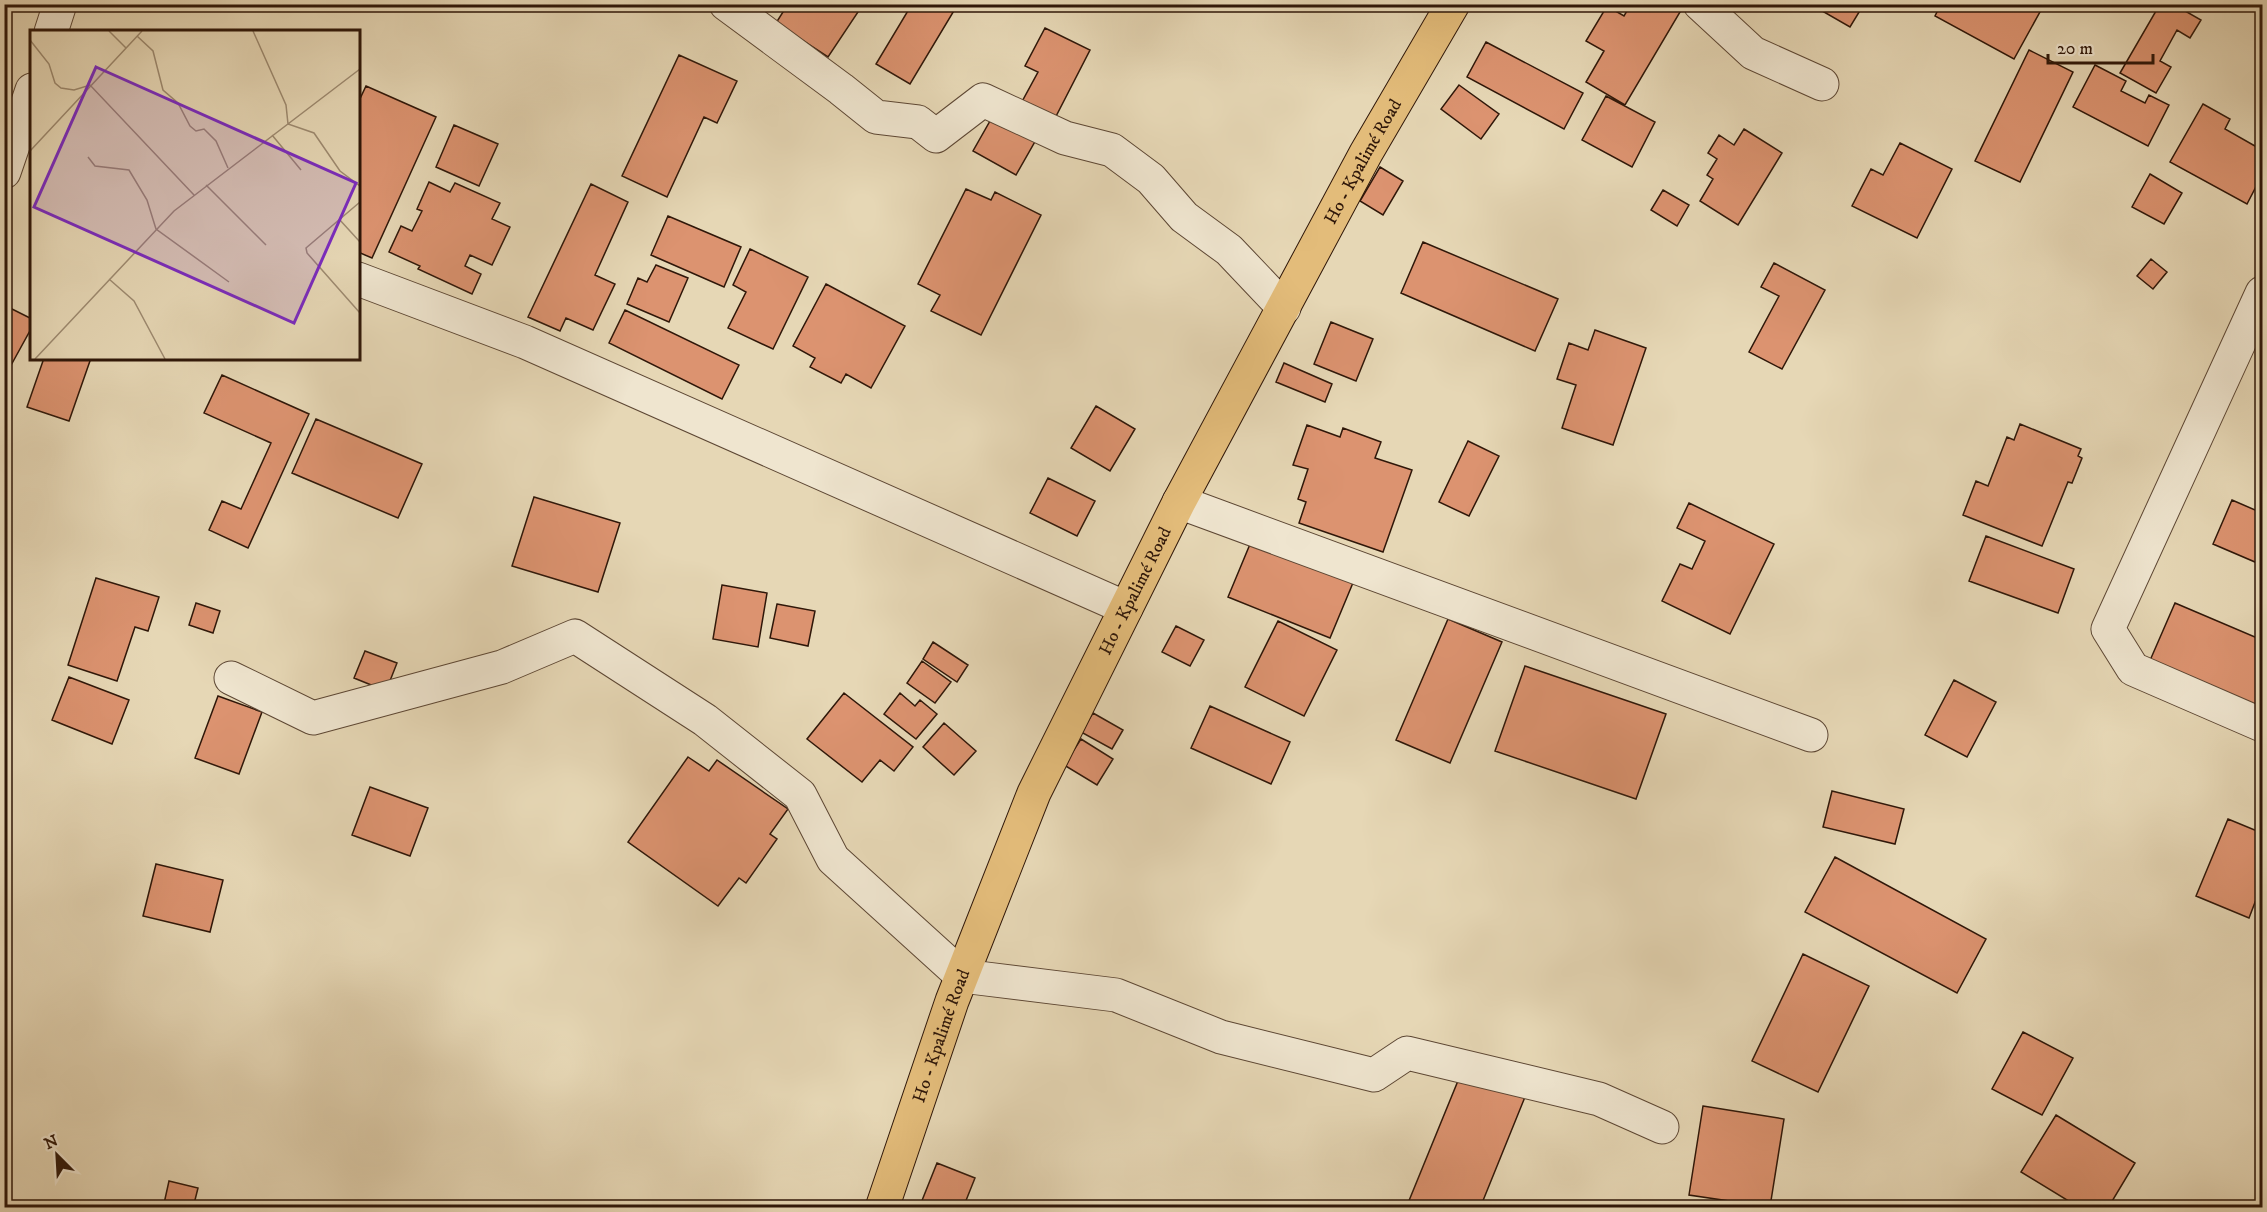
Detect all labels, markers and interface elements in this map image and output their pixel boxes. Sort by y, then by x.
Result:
scale bar [2048,27,2153,65]
inset map [30,30,360,360]
text: 20 m [2057,38,2093,60]
street label: Ho - Kpalimé Road [1320,95,1407,228]
street label: Ho - Kpalimé Road [1095,524,1177,659]
street label: Ho - Kpalimé Road [908,966,975,1106]
north arrow [27,1125,87,1185]
text: N [41,1130,61,1154]

